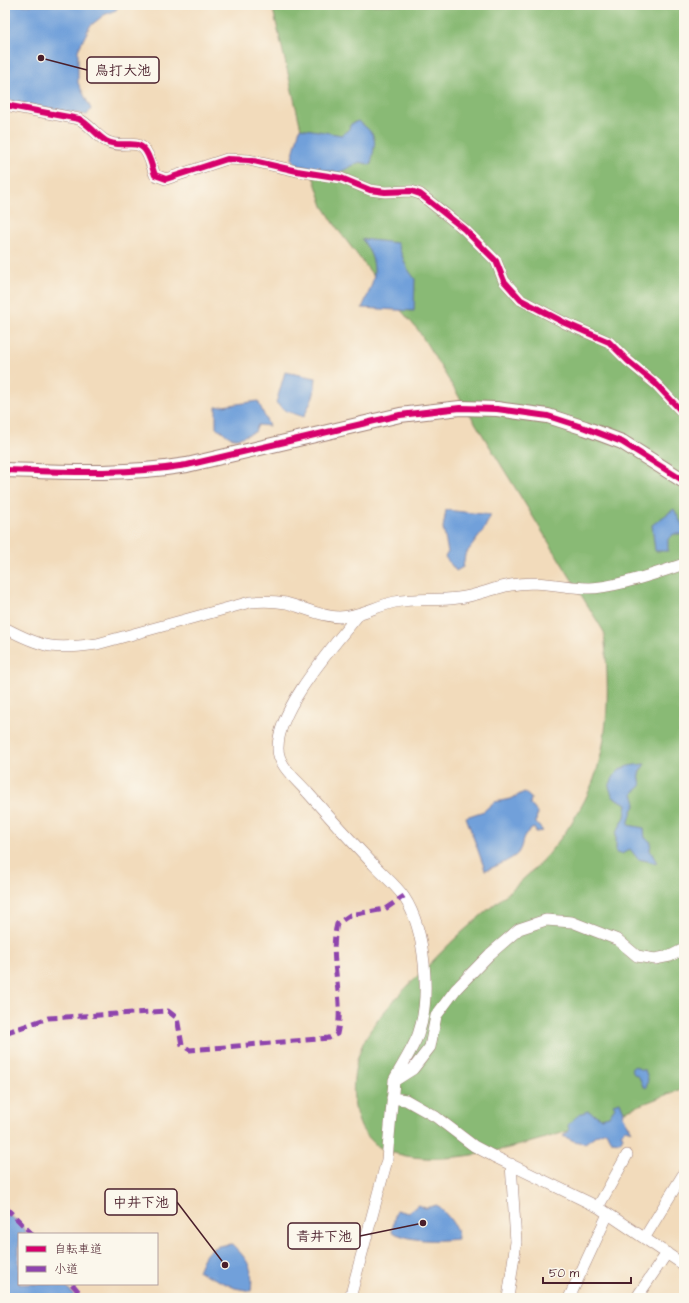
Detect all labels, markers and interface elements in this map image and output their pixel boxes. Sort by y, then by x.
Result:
callout: 鳥打大池 [87,57,159,83]
text: 鳥打大池 [95,61,151,81]
callout: 中井下池 [105,1189,177,1215]
text: 中井下池 [113,1193,169,1213]
callout: 青井下池 [288,1223,360,1249]
text: 青井下池 [296,1227,352,1247]
legend [18,1233,158,1285]
text: 自転車道 [54,1241,102,1258]
scale bar [543,1259,631,1285]
text: 小道 [54,1261,78,1278]
text: 50 m [549,1265,580,1282]

